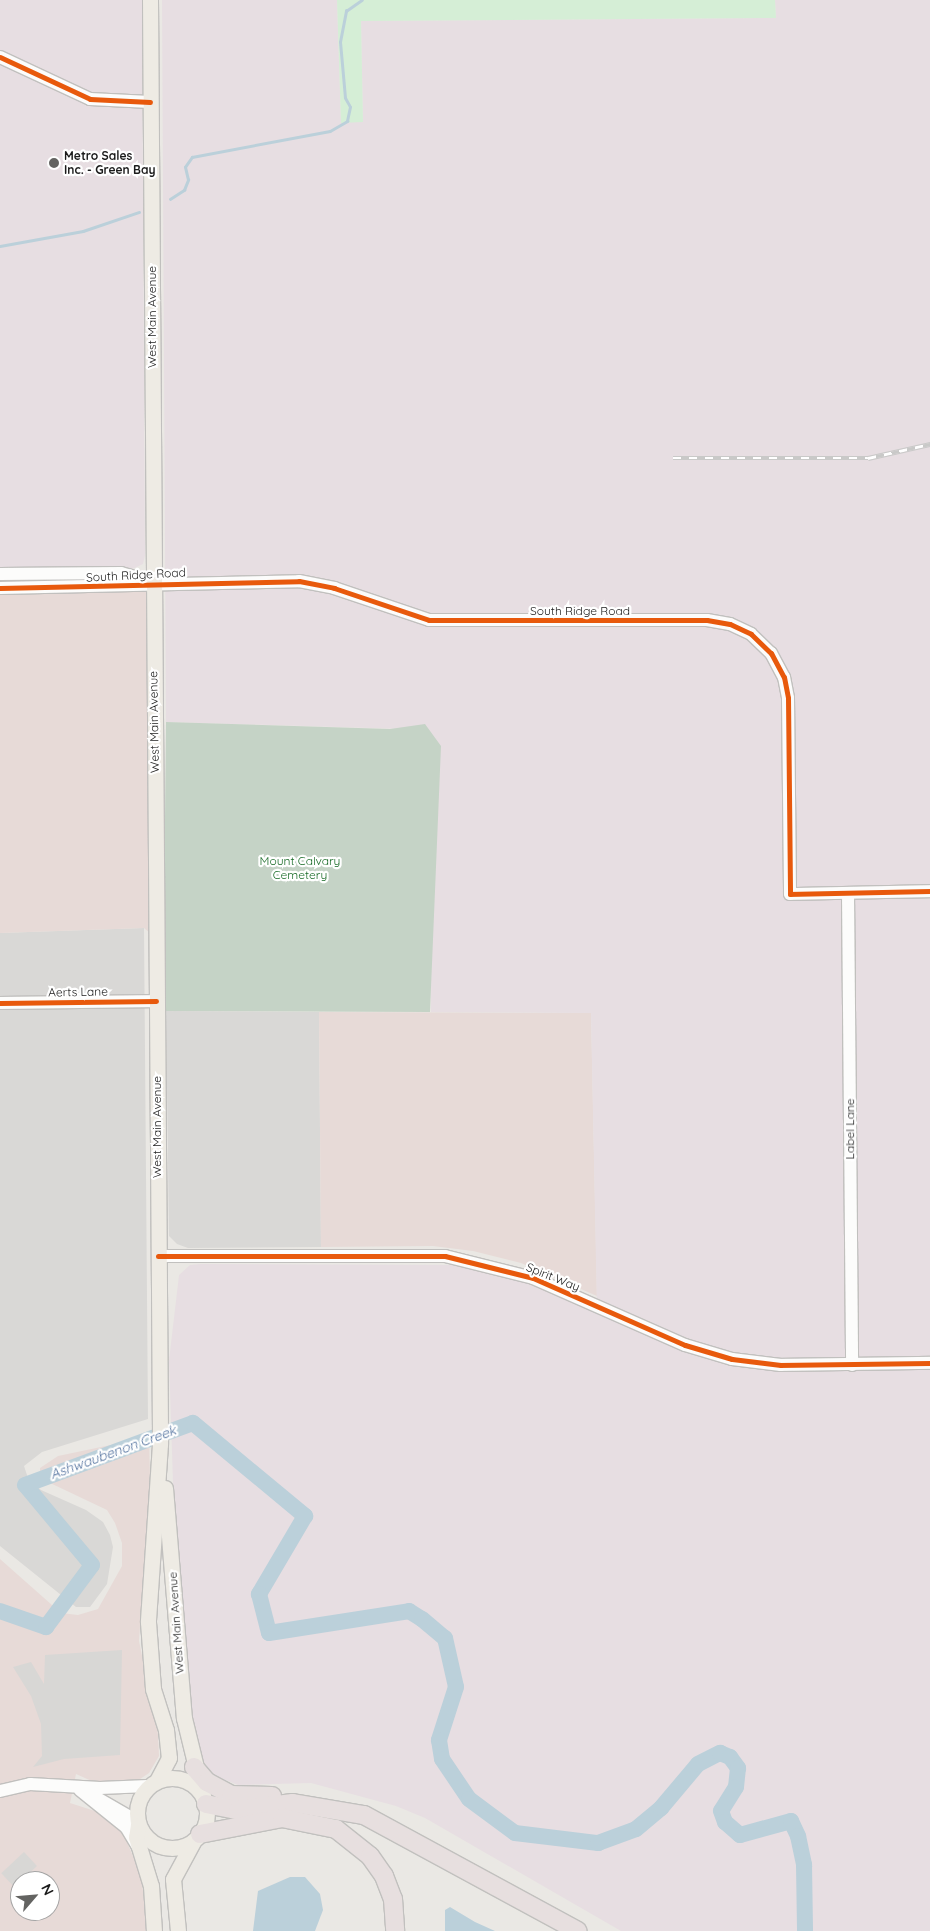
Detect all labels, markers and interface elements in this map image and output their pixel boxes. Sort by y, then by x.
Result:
place label: Metro Sales Inc. - Green Bay [64,149,156,177]
marker: Metro Sales Inc. - Green Bay [48,157,60,169]
street label: West Main Avenue [145,266,159,368]
street label: South Ridge Road [86,565,186,585]
street label: South Ridge Road [530,604,630,618]
street label: West Main Avenue [146,671,162,773]
park label: Mount Calvary Cemetery [260,854,340,882]
street label: Aerts Lane [48,984,108,1000]
street label: West Main Avenue [150,1076,164,1178]
street label: Label Lane [843,1098,857,1160]
street label: Spirit Way [524,1260,582,1294]
water label: Ashwaubenon Creek [48,1421,178,1483]
street label: West Main Avenue [165,1572,187,1674]
north arrow [10,1871,60,1921]
text: N [37,1881,58,1898]

